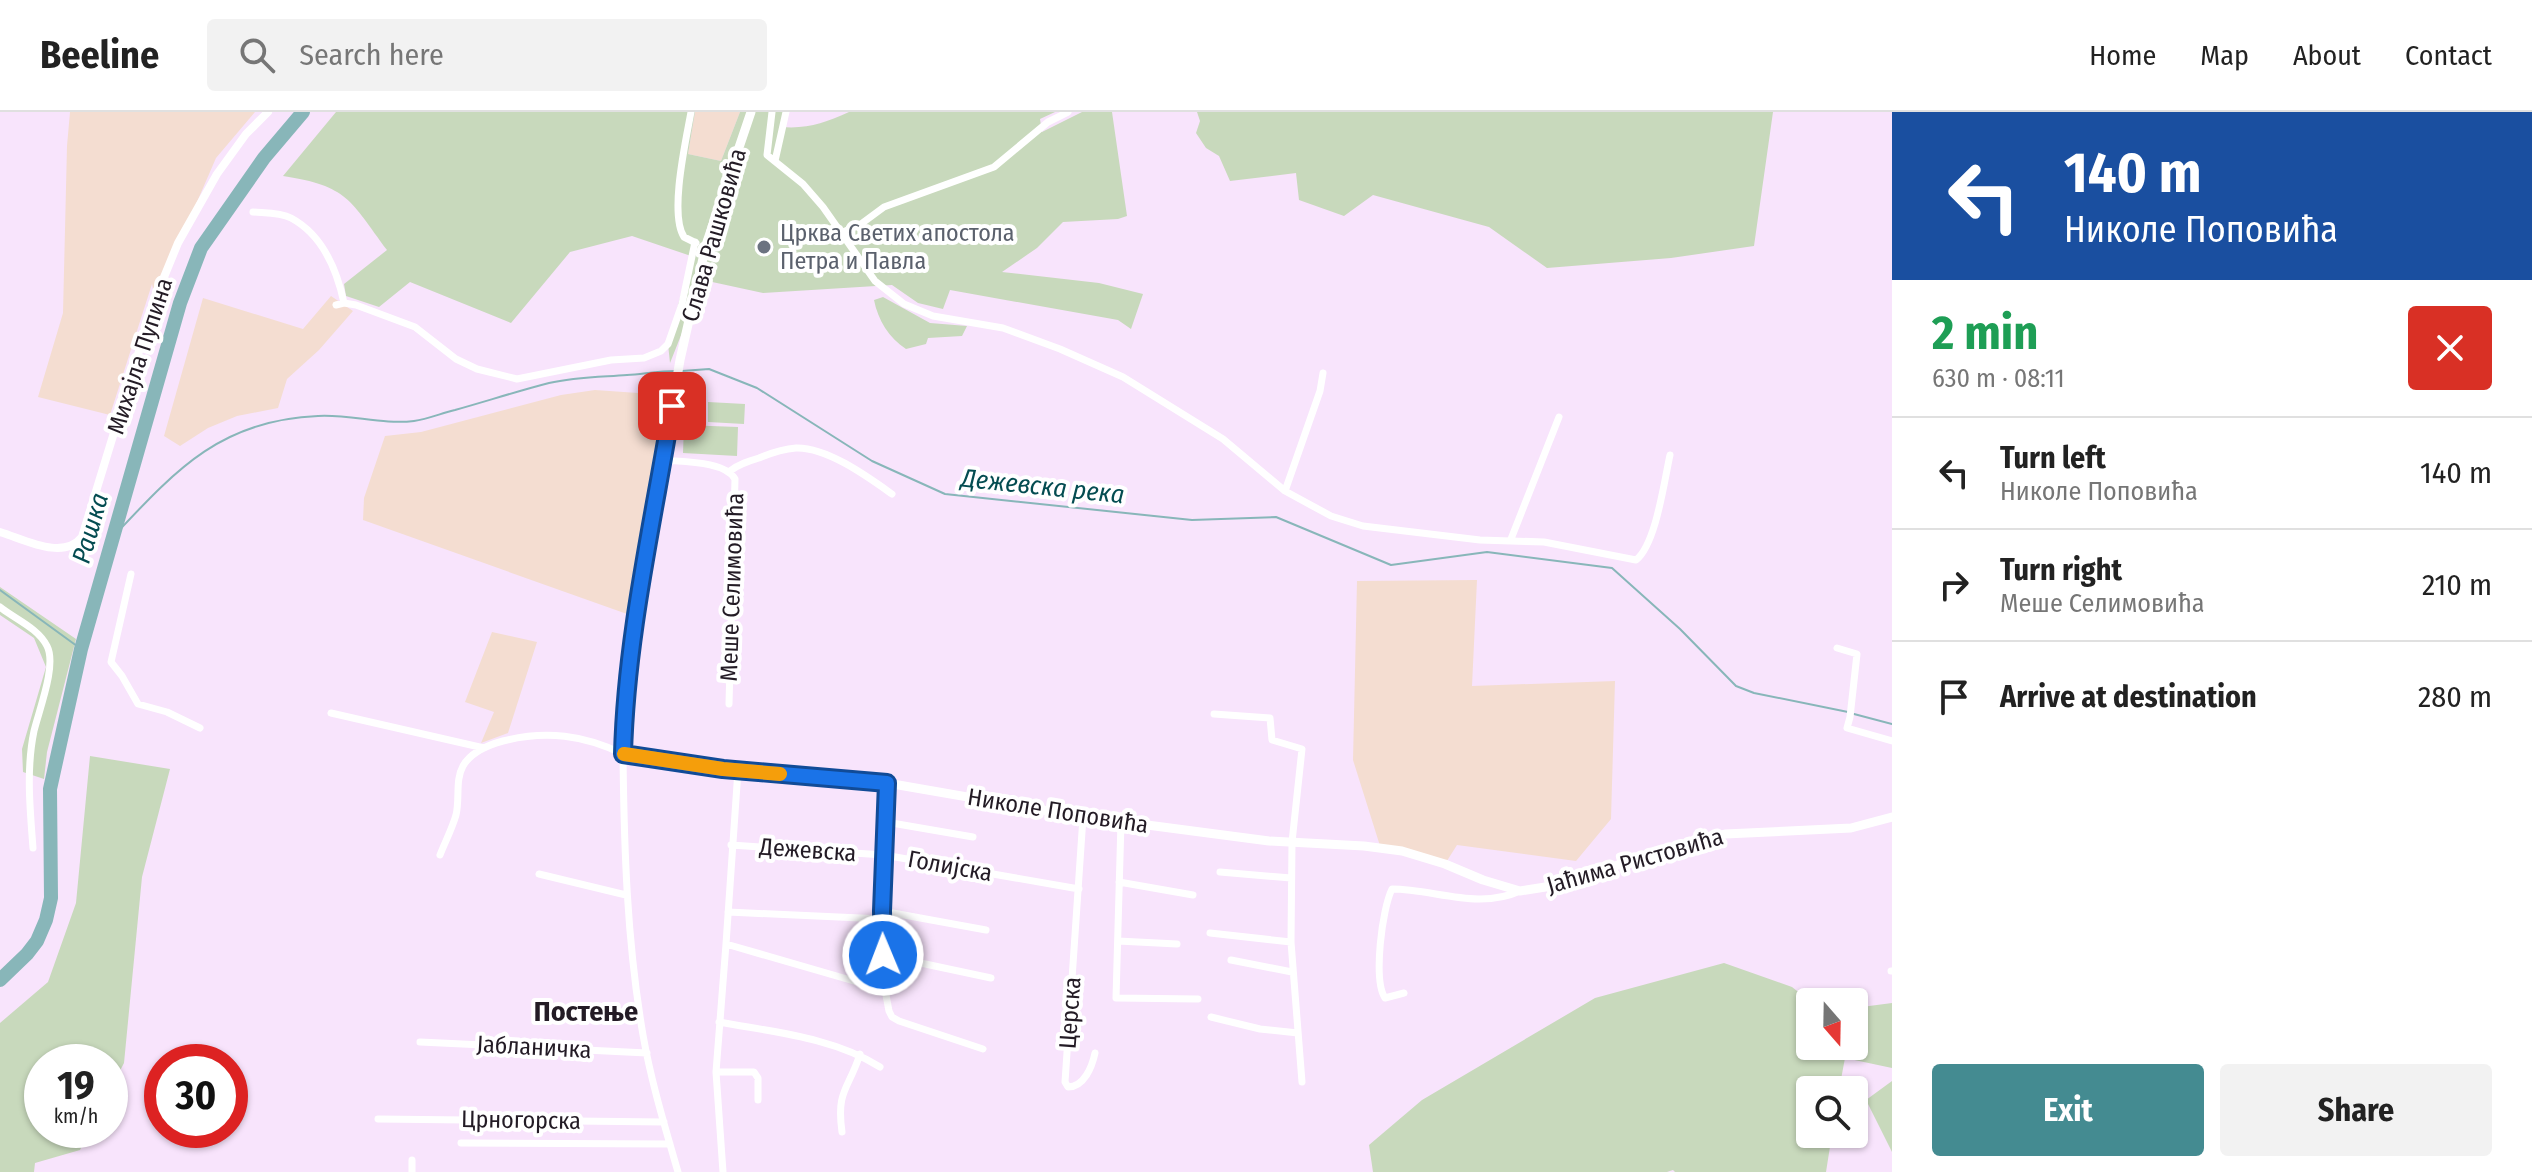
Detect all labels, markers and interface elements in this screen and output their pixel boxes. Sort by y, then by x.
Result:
search box [207,19,767,91]
text: Beeline [40,32,159,78]
icon: search [235,33,279,77]
text: Search here [299,37,444,73]
text: Home [2089,39,2156,72]
text: Map [2200,39,2249,72]
text: About [2293,39,2361,72]
text: Contact [2405,39,2492,72]
text: 140 m [2064,140,2201,207]
icon: left [1932,144,2036,248]
street label: Слава Рашковића [676,145,752,325]
text: Николе Поповића [2064,208,2338,252]
place label: Црква Светих апостола Петра и Павла [780,219,1015,275]
marker: Црква Светих апостола Петра и Павла [755,238,773,256]
street label: Михајла Пупина [102,274,178,438]
text: 2 min [1932,304,2038,362]
button: close [2408,306,2492,390]
text: 630 m · 08:11 [1932,363,2065,394]
pin [638,372,706,440]
icon: arrive [650,384,694,428]
text: Turn left [2000,440,2106,476]
icon: left [1932,451,1976,495]
text: 140 m [2420,455,2492,491]
water label: Дежевска река [958,462,1126,510]
text: Николе Поповића [2000,476,2198,507]
water label: Рашка [66,489,115,567]
street label: Меше Селимовића [715,492,749,682]
text: Turn right [2000,552,2122,588]
icon: right [1932,563,1976,607]
text: 210 m [2422,567,2492,603]
text: Меше Селимовића [2000,588,2205,619]
icon: arrive [1932,675,1976,719]
text: Arrive at destination [2000,679,2257,715]
text: 280 m [2418,679,2492,715]
street label: Николе Поповића [966,783,1150,839]
street label: Јаћима Ристовића [1543,822,1727,900]
street label: Дежевска [758,833,857,867]
street label: Голијска [906,845,994,887]
position arrow [841,913,925,997]
street label: Церска [1054,976,1086,1050]
north arrow [1796,988,1868,1060]
map controls [1796,988,1868,1148]
district label: Постење [534,995,638,1028]
street label: Јабланичка [476,1030,592,1064]
speed limit sign: 30 [144,1044,248,1148]
text: 19 [57,1062,95,1110]
button: Exit [1932,1064,2204,1156]
button: Share [2220,1064,2492,1156]
button: search [1796,1076,1868,1148]
text: km/h [54,1104,98,1128]
street label: Црногорска [461,1105,581,1135]

